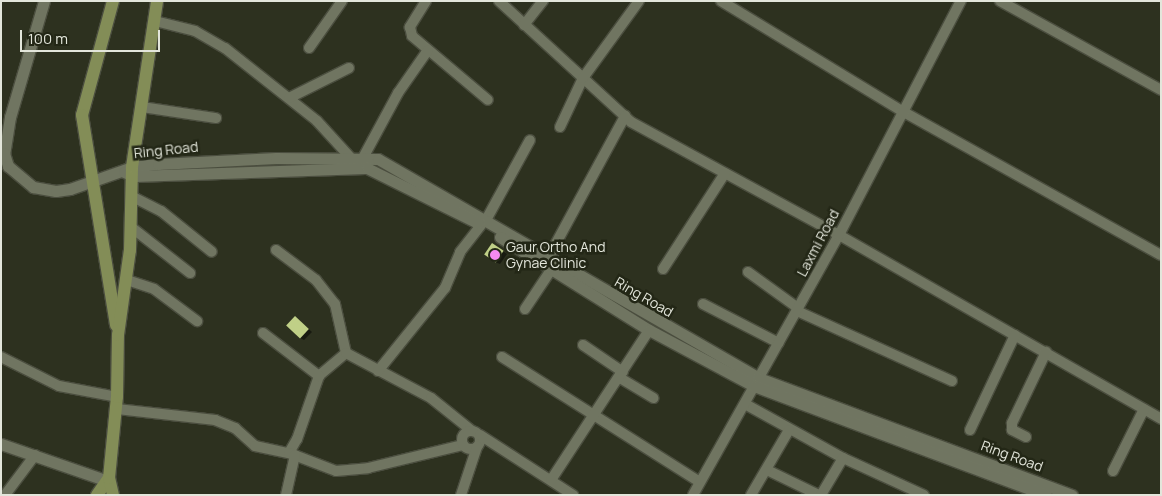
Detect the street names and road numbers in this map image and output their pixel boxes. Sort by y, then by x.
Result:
street label: Ring Road [133,138,199,162]
street label: Laxmi Road [793,207,843,279]
street label: Ring Road [612,274,676,320]
street label: Ring Road [979,437,1045,475]

